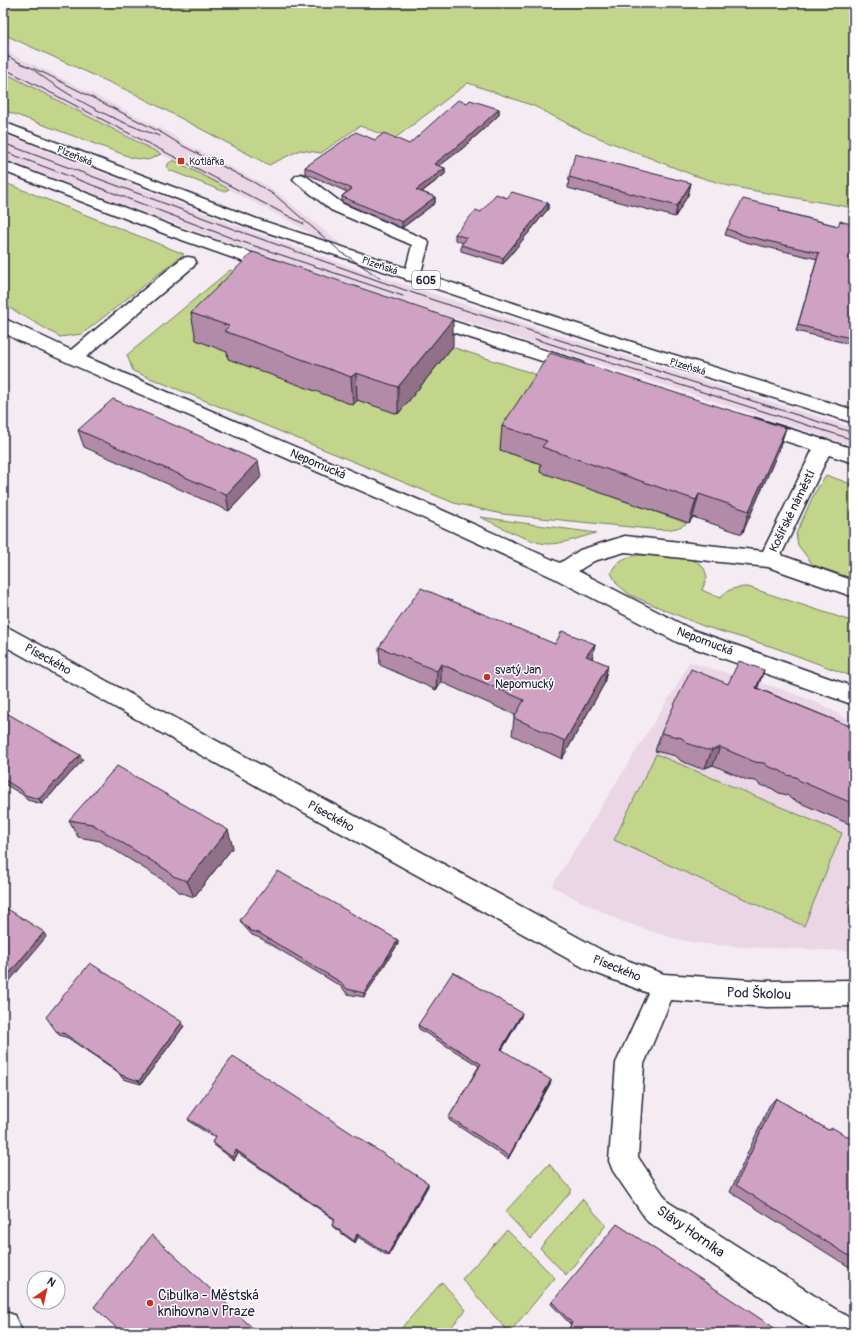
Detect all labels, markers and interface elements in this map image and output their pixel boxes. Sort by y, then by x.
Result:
street label: Plzeňská [55,143,94,169]
marker: Kotlářka [176,156,186,166]
place label: Kotlářka [189,156,225,168]
street label: Plzeňská [360,254,399,278]
road number: 605 [412,271,440,289]
street label: Plzeňská [668,356,708,378]
street label: Nepomucká [288,446,348,483]
street label: Košířské náměstí [766,468,819,555]
street label: Nepomucká [675,624,735,659]
street label: Píseckého [22,641,74,679]
place label: svatý Jan Nepomucký [495,663,554,692]
marker: svatý Jan Nepomucký [482,672,492,682]
street label: Píseckého [305,798,357,836]
street label: Píseckého [590,952,644,985]
street label: Pod Školou [726,983,792,1003]
street label: Slávy Horníka [654,1202,728,1261]
north arrow [26,1270,66,1310]
text: N [45,1275,58,1290]
place label: Cibulka - Městská knihovna v Praze [158,1287,259,1320]
marker: Cibulka - Městská knihovna v Praze [145,1298,155,1308]

